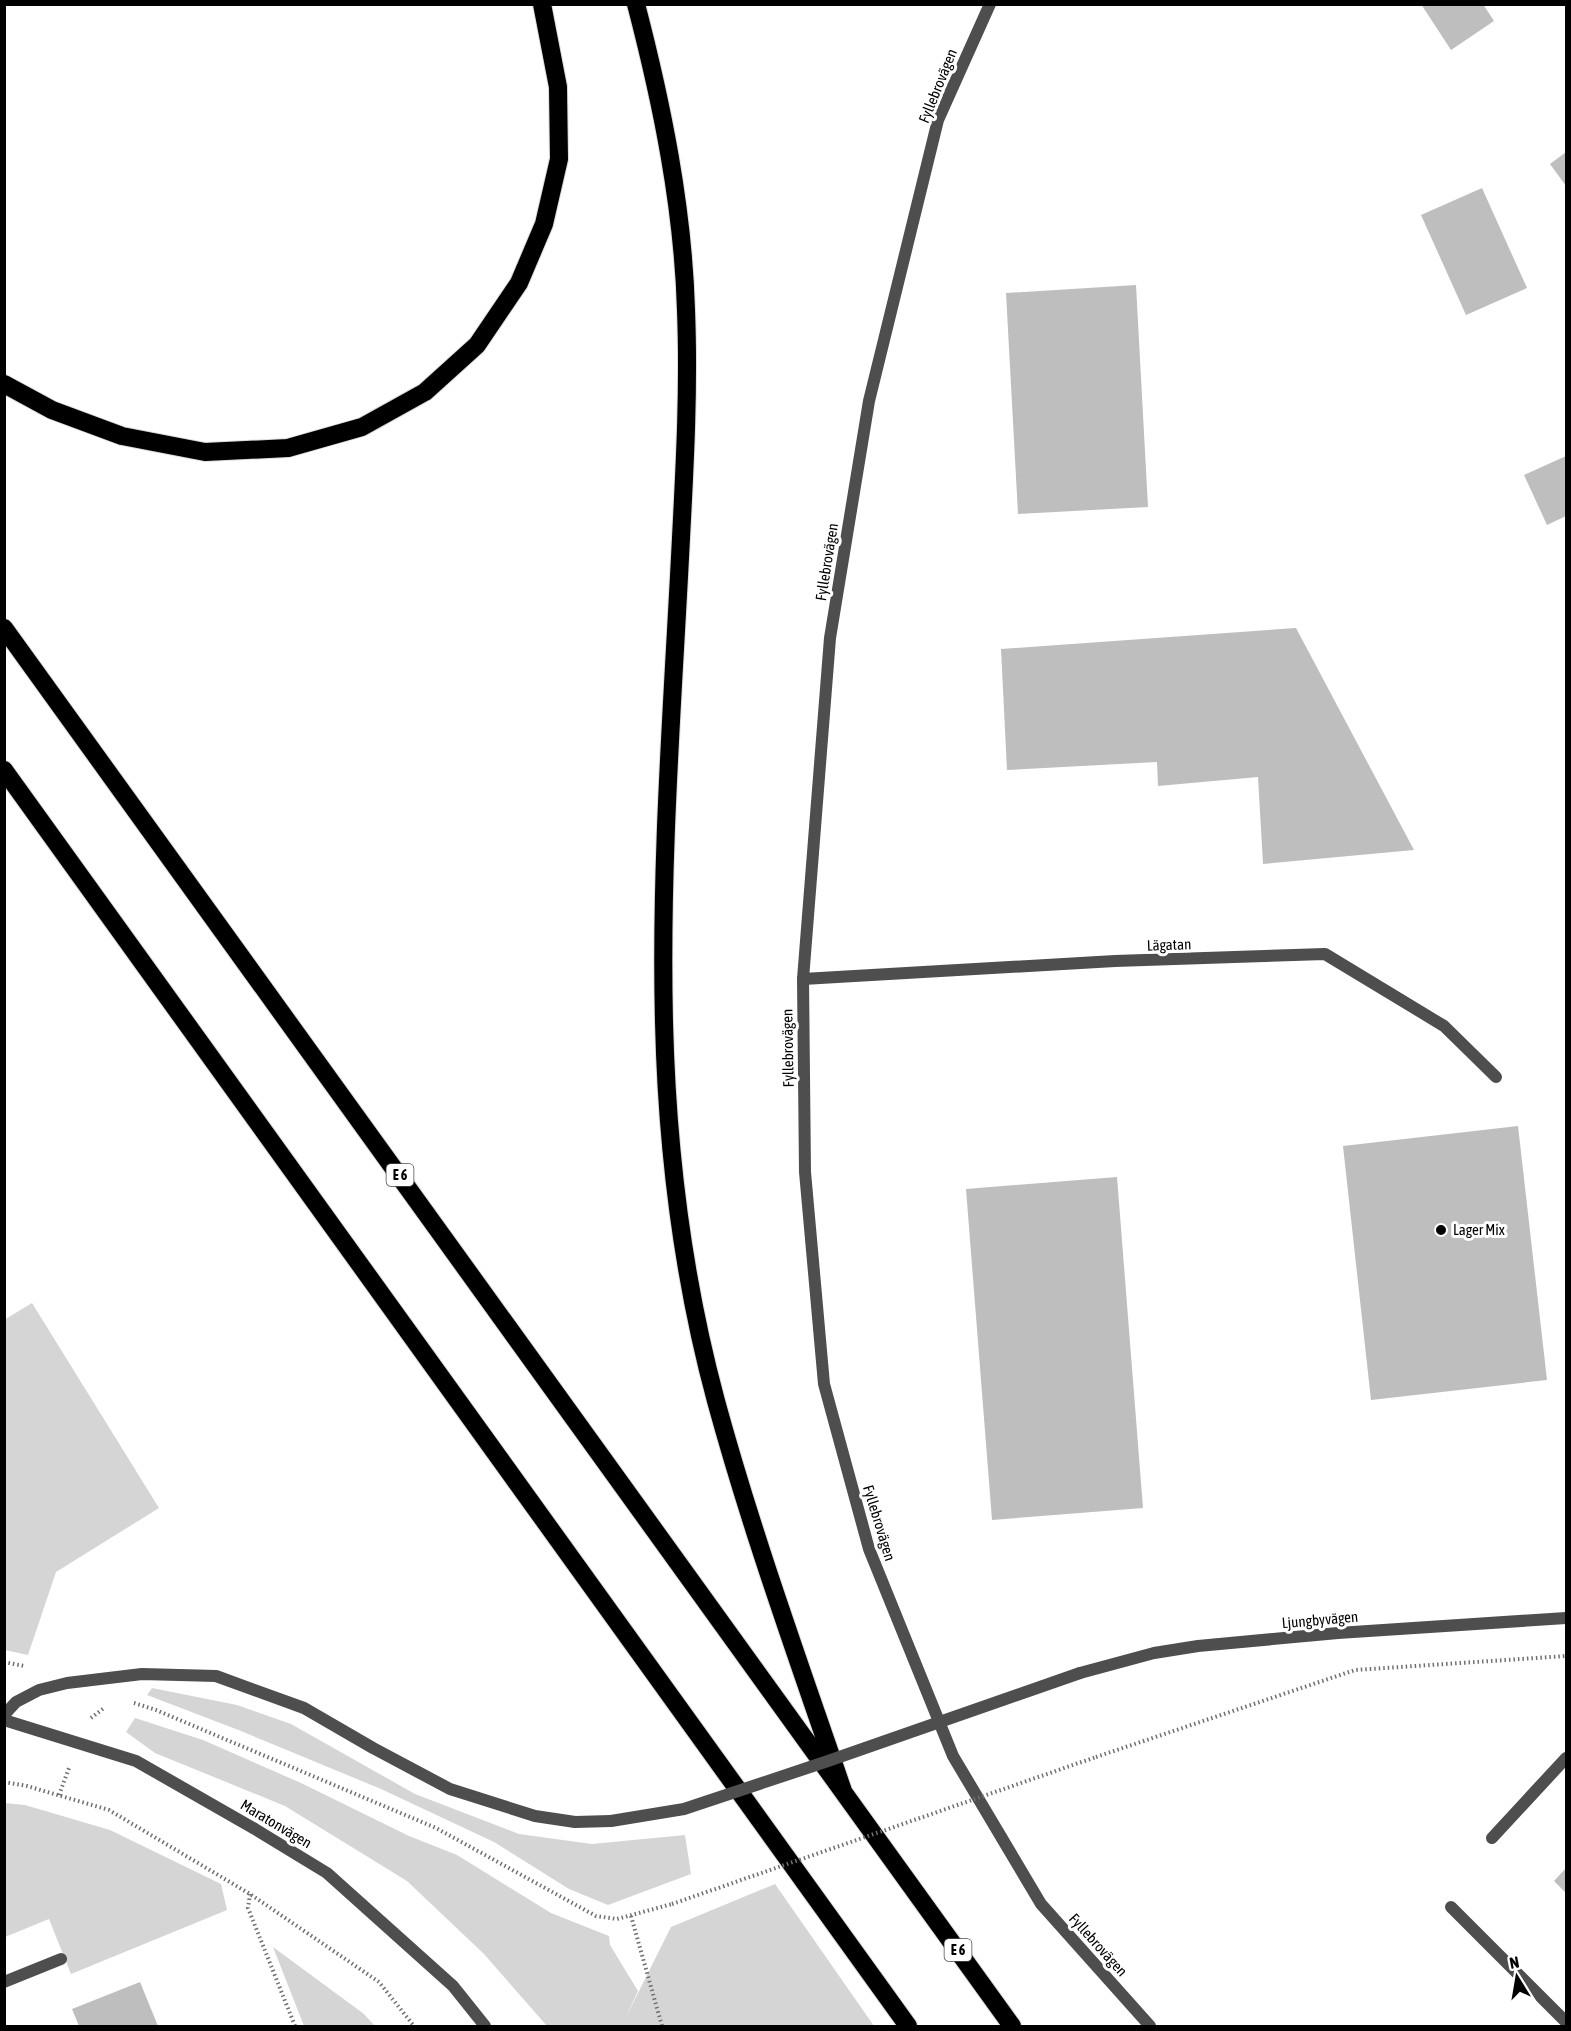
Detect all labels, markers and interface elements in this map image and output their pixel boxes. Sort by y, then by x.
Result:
street label: Fyllebrovägen [915,46,960,125]
street label: Fyllebrovägen [812,522,841,602]
street label: Lägatan [1146,935,1192,954]
street label: Fyllebrovägen [778,1009,797,1087]
road number: E 6 [386,1164,414,1186]
place label: Lager Mix [1453,1221,1505,1238]
marker: Lager Mix [1434,1223,1448,1237]
street label: Fyllebrovägen [860,1483,899,1563]
street label: Ljungbyvägen [1281,1608,1359,1631]
street label: Maratonvägen [238,1796,315,1851]
street label: Fyllebrovägen [1066,1910,1131,1980]
road number: E 6 [944,1939,972,1961]
north arrow [1487,1947,1547,2007]
text: N [1508,1953,1520,1972]

